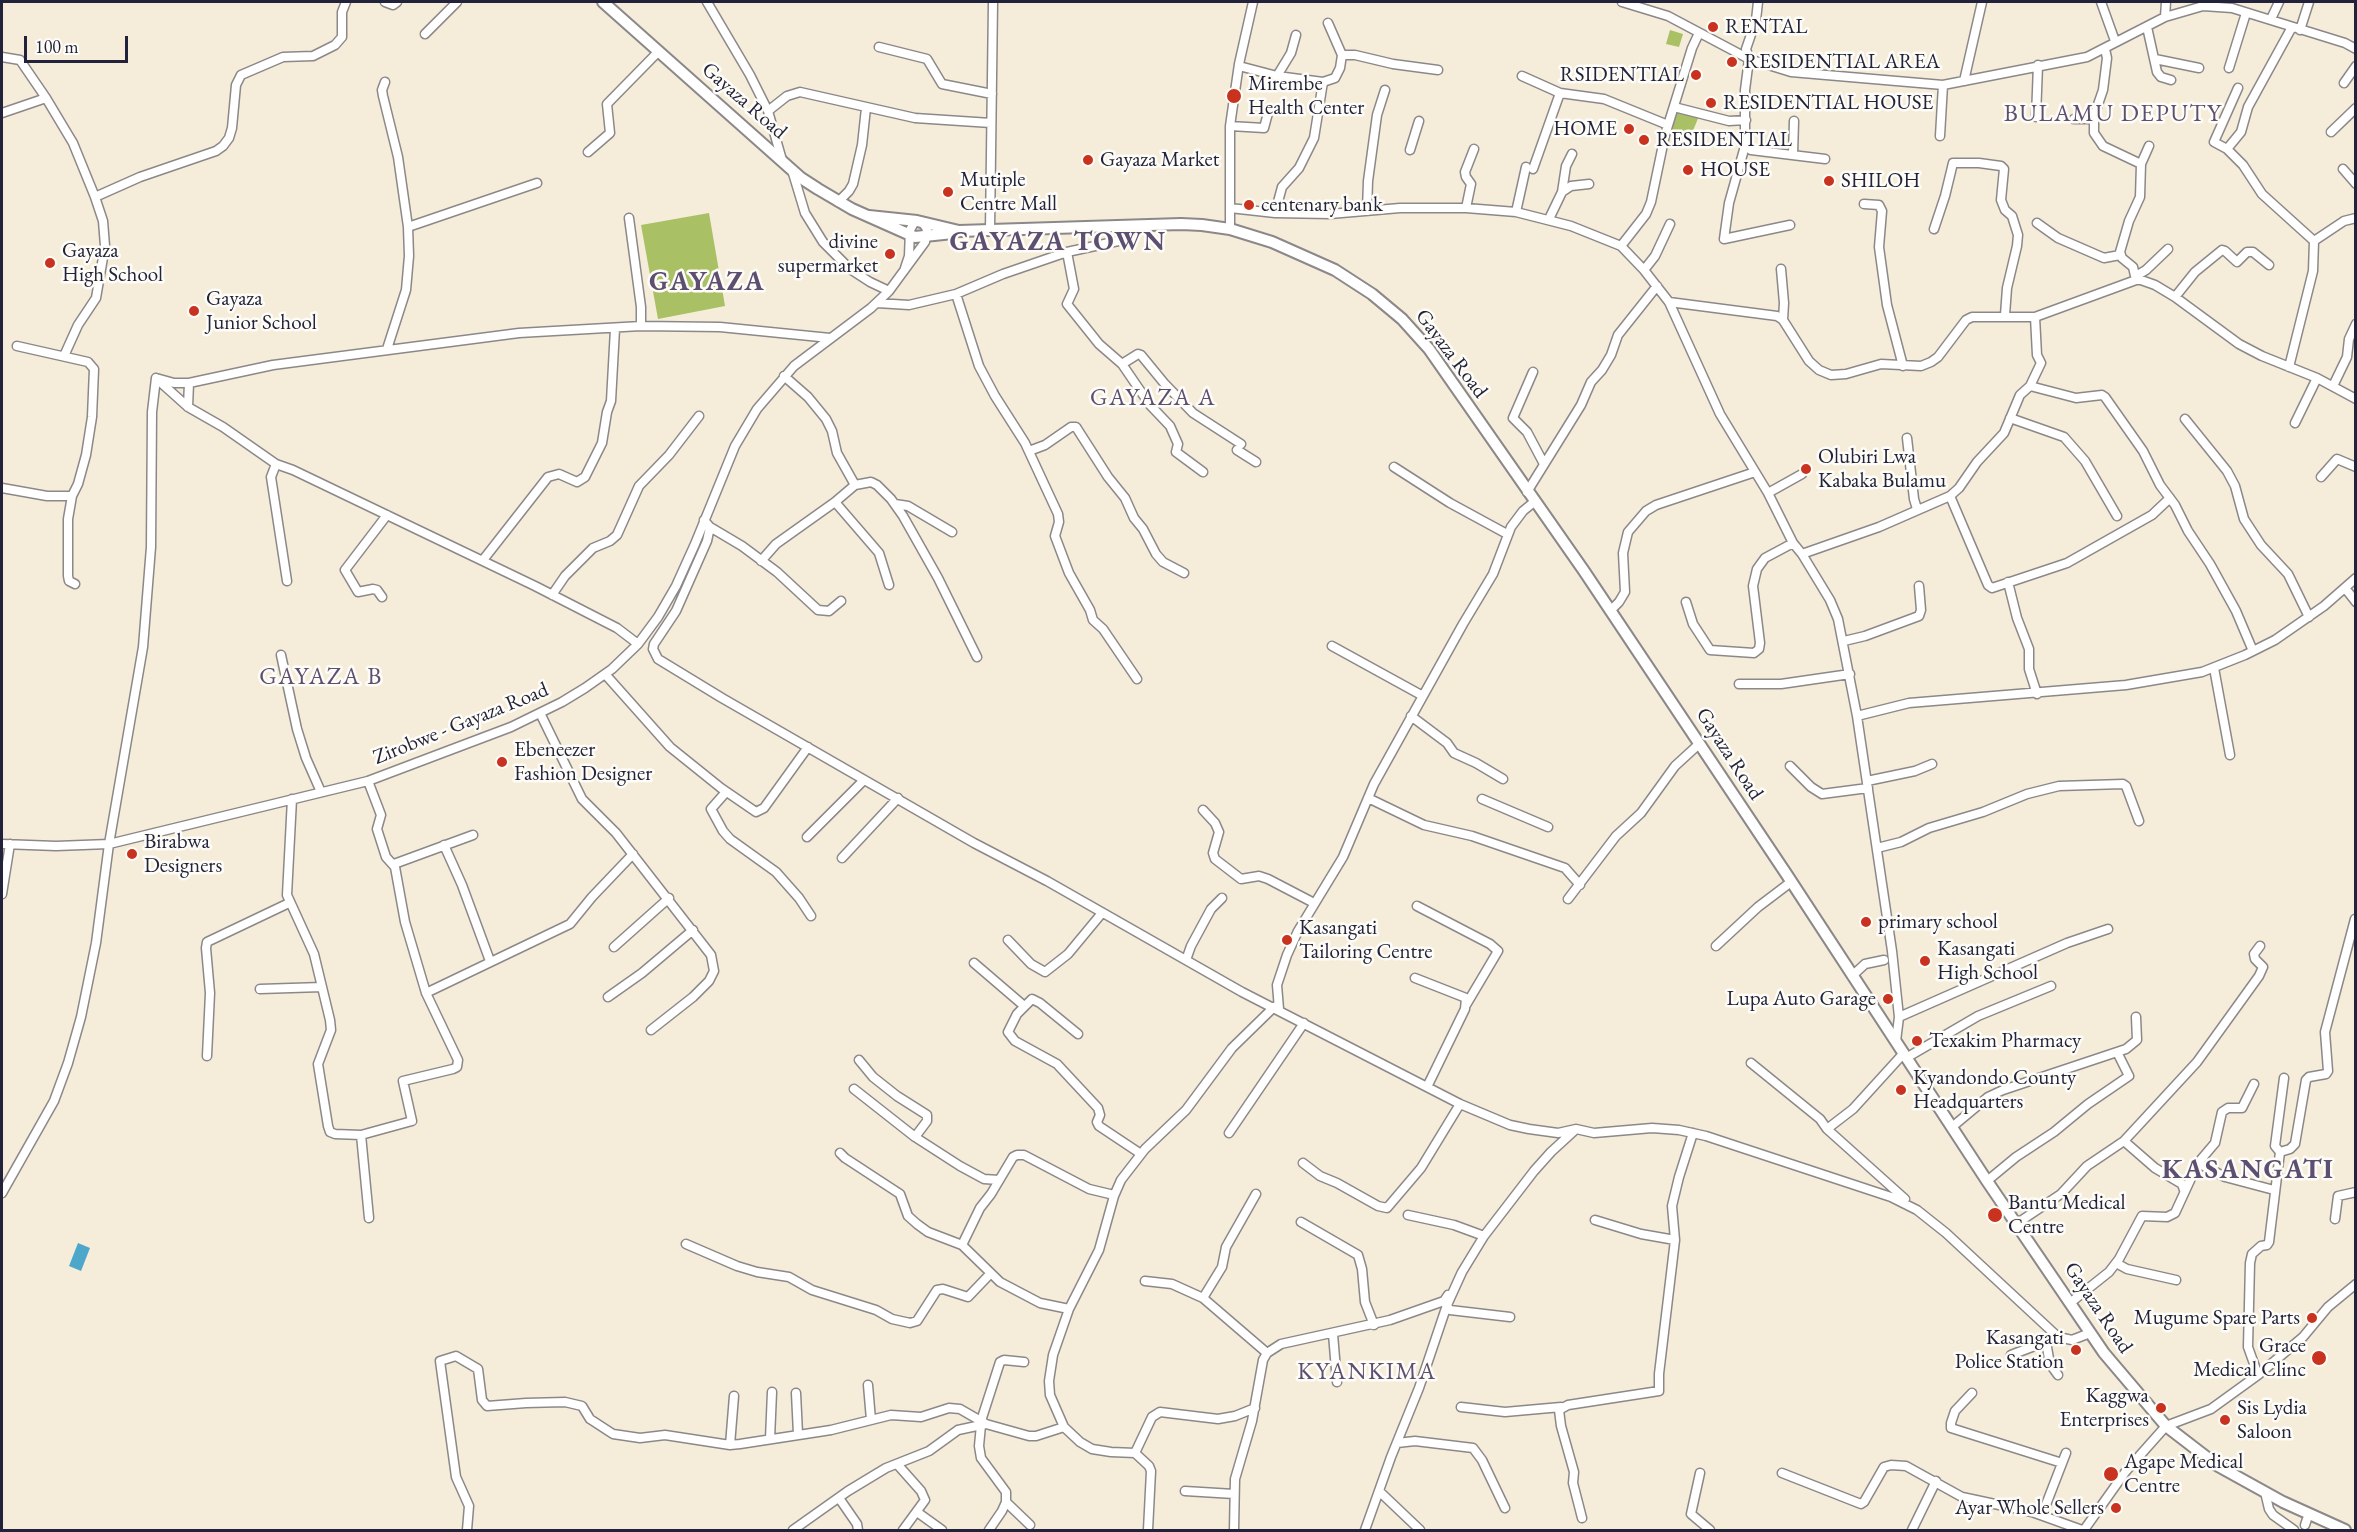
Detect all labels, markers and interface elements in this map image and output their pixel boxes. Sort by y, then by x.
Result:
place label: RENTAL [1725,14,1808,40]
marker: RENTAL [1706,20,1720,34]
scale bar [27,24,130,62]
text: 100 m [35,35,79,58]
place label: RESIDENTIAL AREA [1744,49,1940,75]
marker: RESIDENTIAL AREA [1725,55,1739,69]
street label: Gayaza Road [696,57,792,145]
place label: RSIDENTIAL [1560,62,1684,88]
marker: RSIDENTIAL [1689,68,1703,82]
place label: Mirembe Health Center [1248,71,1364,121]
marker: Mirembe Health Center [1225,87,1243,105]
place label: RESIDENTIAL HOUSE [1723,90,1933,116]
marker: RESIDENTIAL HOUSE [1704,96,1718,110]
district label: BULAMU DEPUTY [2004,100,2222,128]
place label: HOME [1553,116,1617,142]
marker: HOME [1622,122,1636,136]
place label: RESIDENTIAL [1656,127,1792,153]
marker: RESIDENTIAL [1637,133,1651,147]
place label: Gayaza Market [1100,147,1219,173]
marker: Gayaza Market [1081,153,1095,167]
place label: HOUSE [1700,157,1770,183]
marker: HOUSE [1681,163,1695,177]
place label: Mutiple Centre Mall [960,167,1057,217]
place label: SHILOH [1841,168,1920,194]
marker: SHILOH [1822,174,1836,188]
marker: Mutiple Centre Mall [941,185,955,199]
place label: centenary bank [1261,192,1383,218]
marker: centenary bank [1242,198,1256,212]
district label: GAYAZA TOWN [949,227,1167,259]
place label: divine supermarket [778,229,878,279]
place label: Gayaza High School [62,238,163,288]
marker: divine supermarket [883,247,897,261]
marker: Gayaza High School [43,256,57,270]
district label: GAYAZA [649,267,765,299]
place label: Gayaza Junior School [206,286,317,336]
marker: Gayaza Junior School [187,304,201,318]
street label: Gayaza Road [1409,305,1493,403]
district label: GAYAZA A [1090,384,1216,412]
place label: Olubiri Lwa Kabaka Bulamu [1818,444,1946,494]
marker: Olubiri Lwa Kabaka Bulamu [1799,462,1813,476]
district label: GAYAZA B [259,663,383,691]
street label: Zirobwe - Gayaza Road [370,677,552,771]
street label: Gayaza Road [1690,703,1768,805]
place label: Ebeneezer Fashion Designer [514,737,652,787]
marker: Ebeneezer Fashion Designer [495,755,509,769]
place label: Birabwa Designers [144,829,222,879]
marker: Birabwa Designers [125,847,139,861]
place label: primary school [1878,909,1998,935]
place label: Kasangati Tailoring Centre [1299,915,1432,965]
marker: primary school [1859,915,1873,929]
marker: Kasangati Tailoring Centre [1280,933,1294,947]
place label: Kasangati High School [1937,936,2038,986]
marker: Kasangati High School [1918,954,1932,968]
place label: Lupa Auto Garage [1726,986,1876,1012]
marker: Lupa Auto Garage [1881,992,1895,1006]
place label: Texakim Pharmacy [1929,1028,2081,1054]
marker: Texakim Pharmacy [1910,1034,1924,1048]
place label: Kyandondo County Headquarters [1913,1065,2076,1115]
marker: Kyandondo County Headquarters [1894,1083,1908,1097]
district label: KASANGATI [2162,1155,2334,1187]
place label: Bantu Medical Centre [2008,1190,2126,1240]
marker: Bantu Medical Centre [1986,1206,2004,1224]
street label: Gayaza Road [2058,1258,2138,1358]
place label: Mugume Spare Parts [2134,1305,2300,1331]
marker: Mugume Spare Parts [2305,1311,2319,1325]
place label: Kasangati Police Station [1955,1325,2064,1375]
place label: Grace Medical Clinc [2193,1333,2306,1383]
marker: Kasangati Police Station [2069,1343,2083,1357]
marker: Grace Medical Clinc [2310,1349,2328,1367]
district label: KYANKIMA [1297,1358,1437,1386]
place label: Kaggwa Enterprises [2059,1383,2149,1433]
place label: Sis Lydia Saloon [2237,1395,2307,1445]
marker: Kaggwa Enterprises [2154,1401,2168,1415]
marker: Sis Lydia Saloon [2218,1413,2232,1427]
place label: Agape Medical Centre [2124,1449,2243,1499]
marker: Agape Medical Centre [2102,1465,2120,1483]
place label: Ayar Whole Sellers [1955,1495,2104,1521]
marker: Ayar Whole Sellers [2109,1501,2123,1515]

